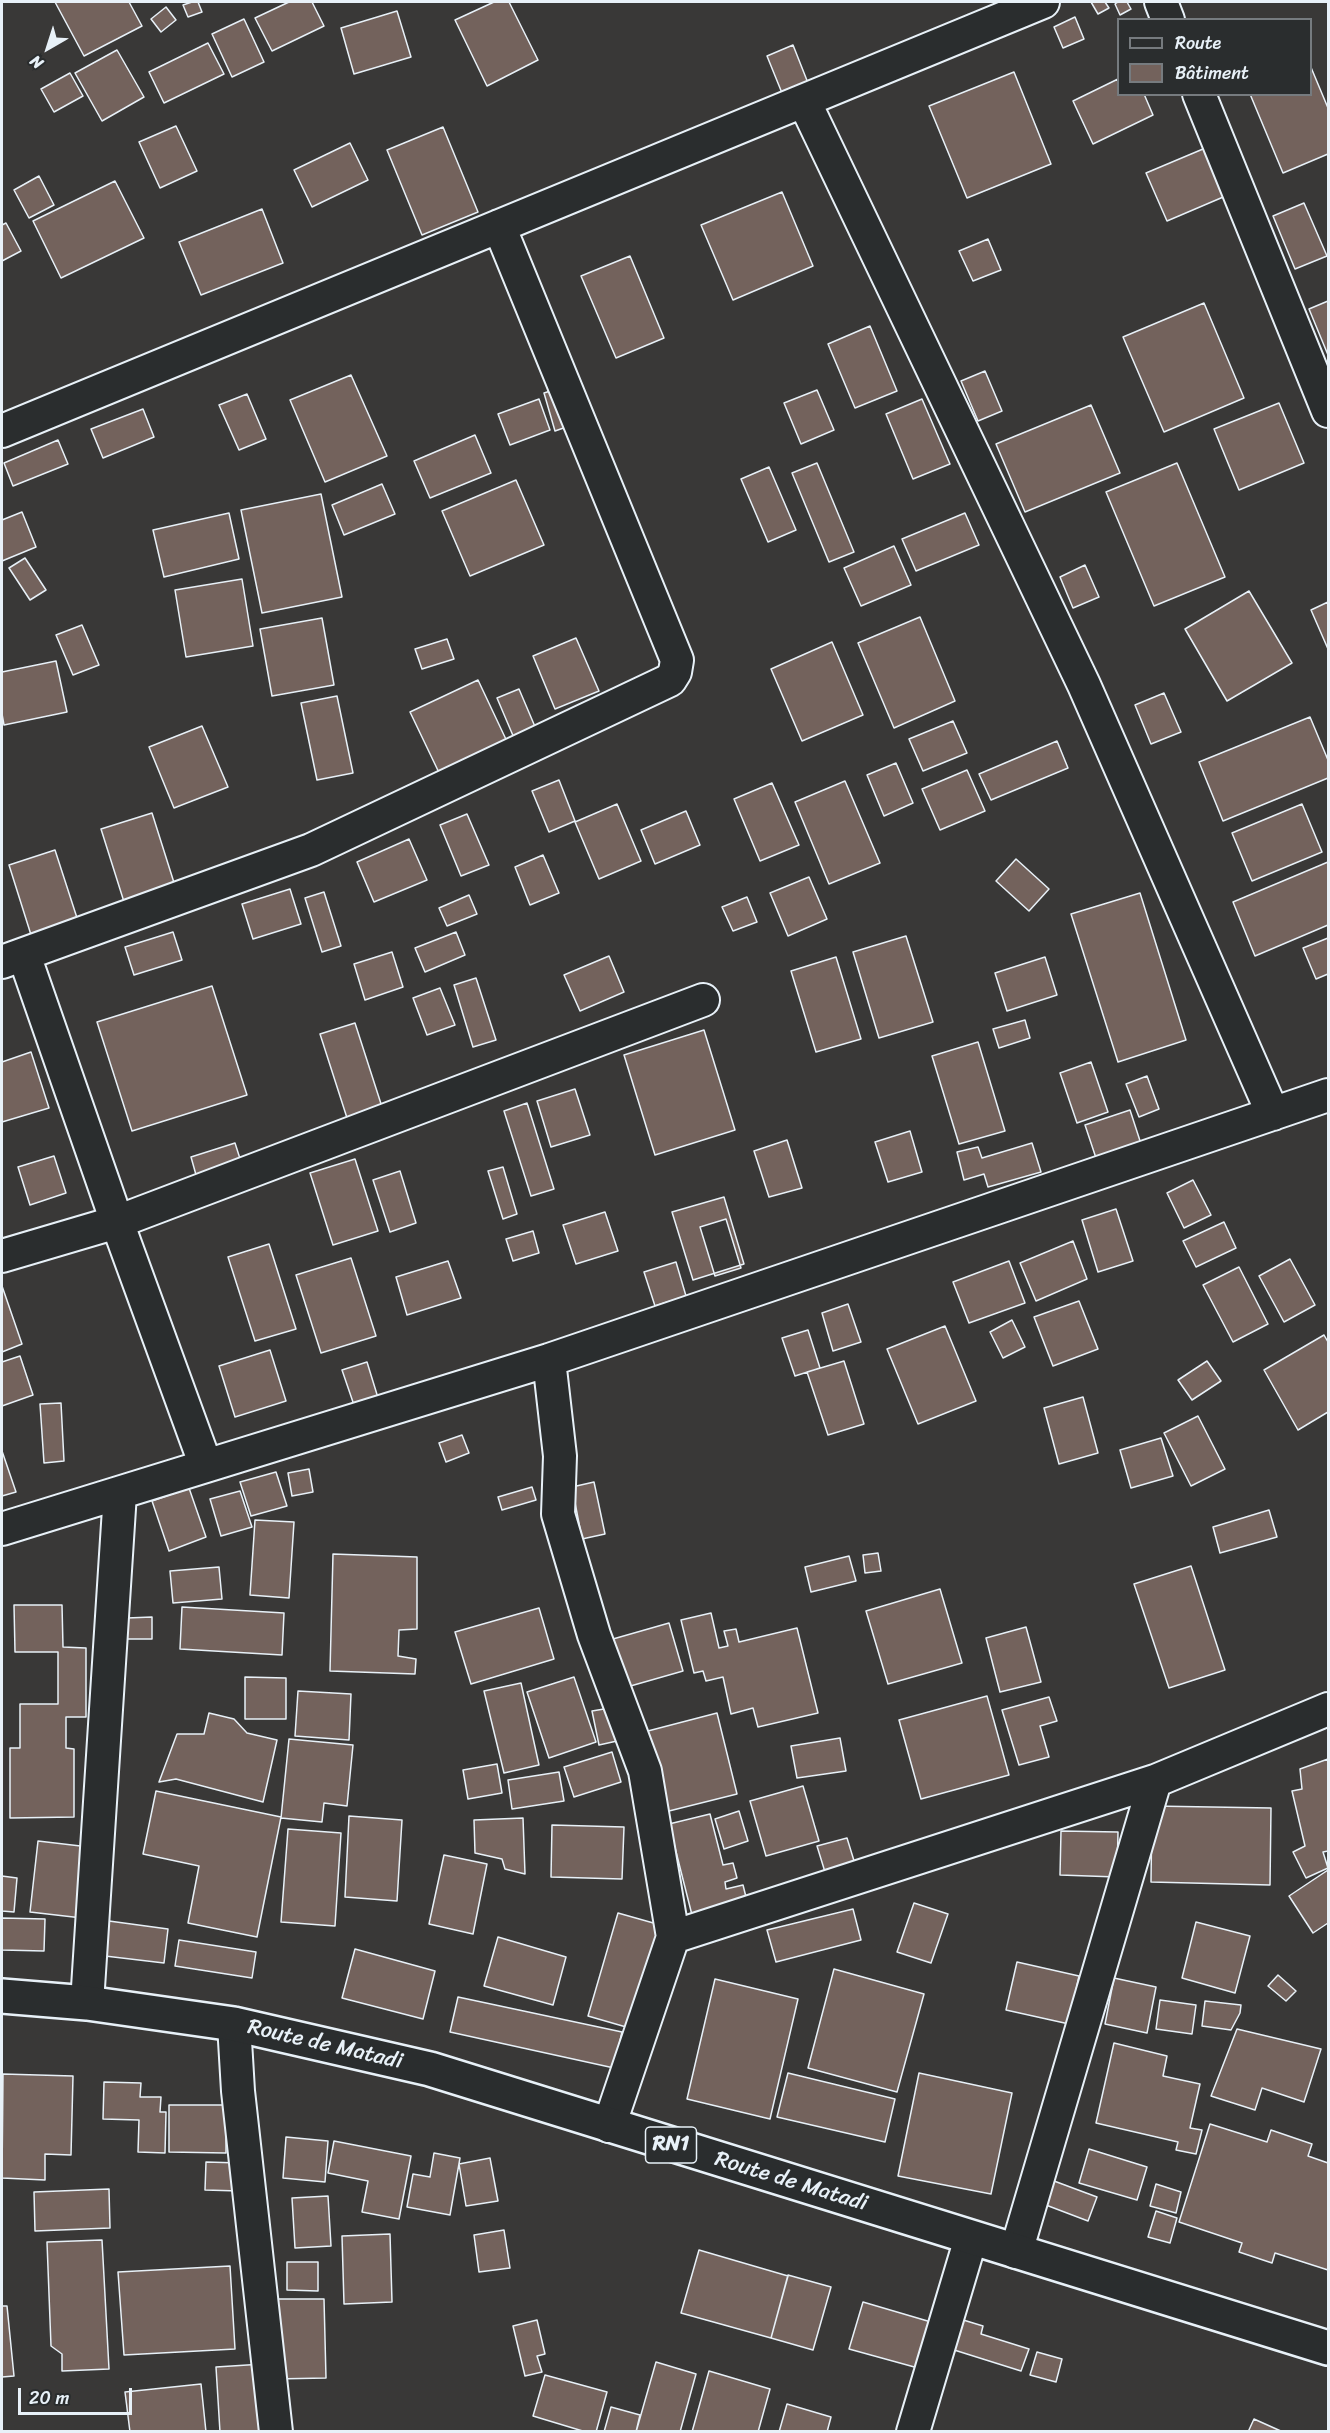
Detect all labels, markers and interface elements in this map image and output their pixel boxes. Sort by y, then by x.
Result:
north arrow [18,18,78,78]
legend [1117,18,1312,96]
text: Route [1175,27,1221,59]
text: N [23,48,50,77]
text: Bâtiment [1175,57,1249,89]
street label: Route de Matadi [245,2014,405,2076]
road number: RN1 [646,2127,696,2163]
street label: Route de Matadi [711,2146,871,2218]
scale bar [21,2376,135,2414]
text: 20 m [29,2382,69,2414]

